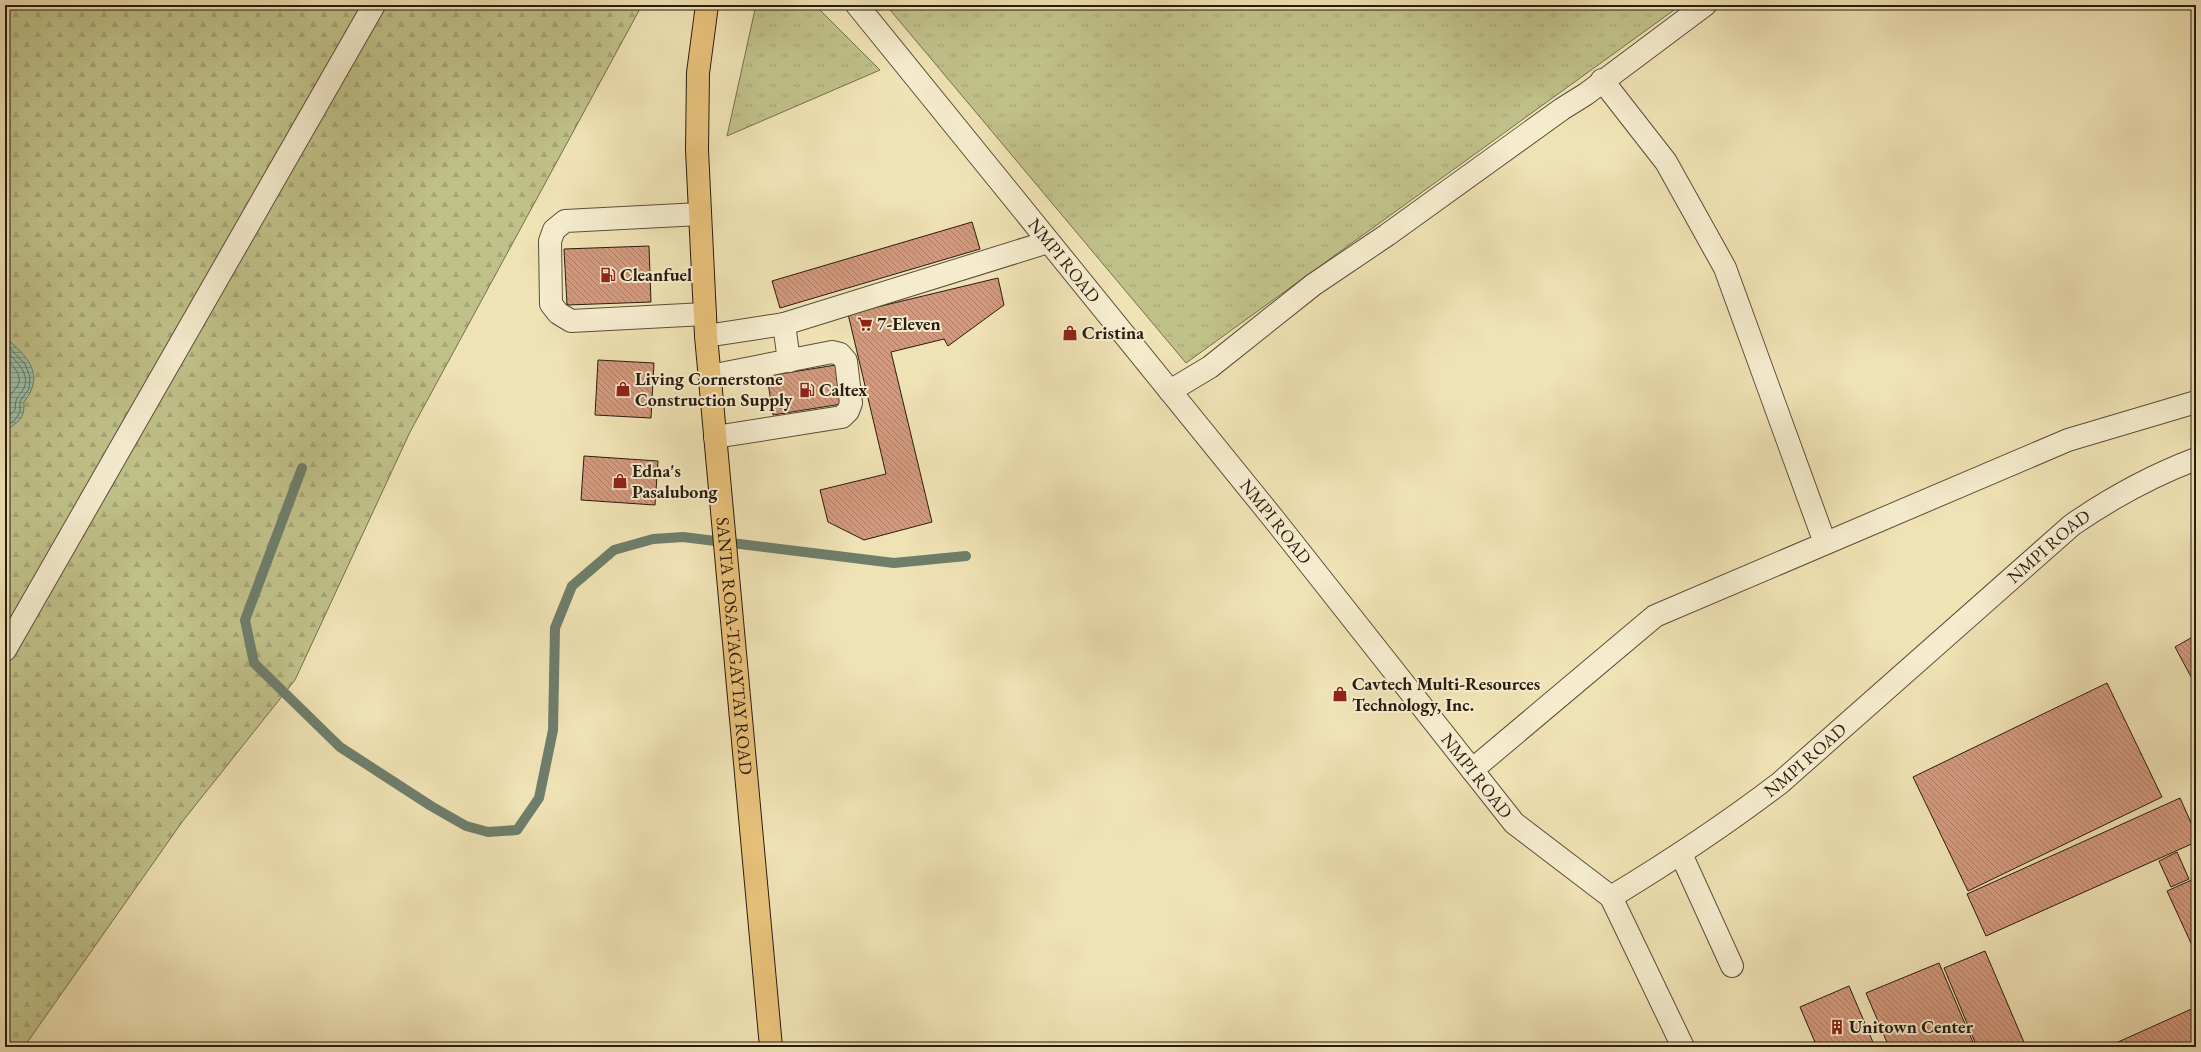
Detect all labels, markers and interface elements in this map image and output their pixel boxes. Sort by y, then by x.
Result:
street label: NMPI ROAD [1023,213,1106,307]
place label: Cleanfuel [620,263,692,286]
fuel station icon: Cleanfuel [599,266,617,284]
place label: 7-Eleven [877,312,941,335]
supermarket icon: 7-Eleven [856,315,874,333]
place label: Cristina [1082,321,1144,344]
shop icon: Cristina [1061,324,1079,342]
place label: Living Cornerstone Construction Supply [635,367,793,411]
place label: Caltex [819,378,867,401]
shop icon: Living Cornerstone Construction Supply [614,380,632,398]
fuel station icon: Caltex [798,381,816,399]
place label: Edna's Pasalubong [632,459,719,503]
shop icon: Edna's Pasalubong [611,472,629,490]
street label: NMPI ROAD [1235,474,1317,568]
street label: NMPI ROAD [2002,504,2094,588]
street label: SANTA ROSA-TAGAYTAY ROAD [712,516,758,776]
place label: Cavtech Multi-Resources Technology, Inc. [1352,672,1540,716]
shop icon: Cavtech Multi-Resources Technology, Inc. [1331,685,1349,703]
street label: NMPI ROAD [1759,718,1851,802]
street label: NMPI ROAD [1436,728,1518,823]
place label: Unitown Center [1849,1015,1974,1038]
building icon: Unitown Center [1828,1018,1846,1036]

